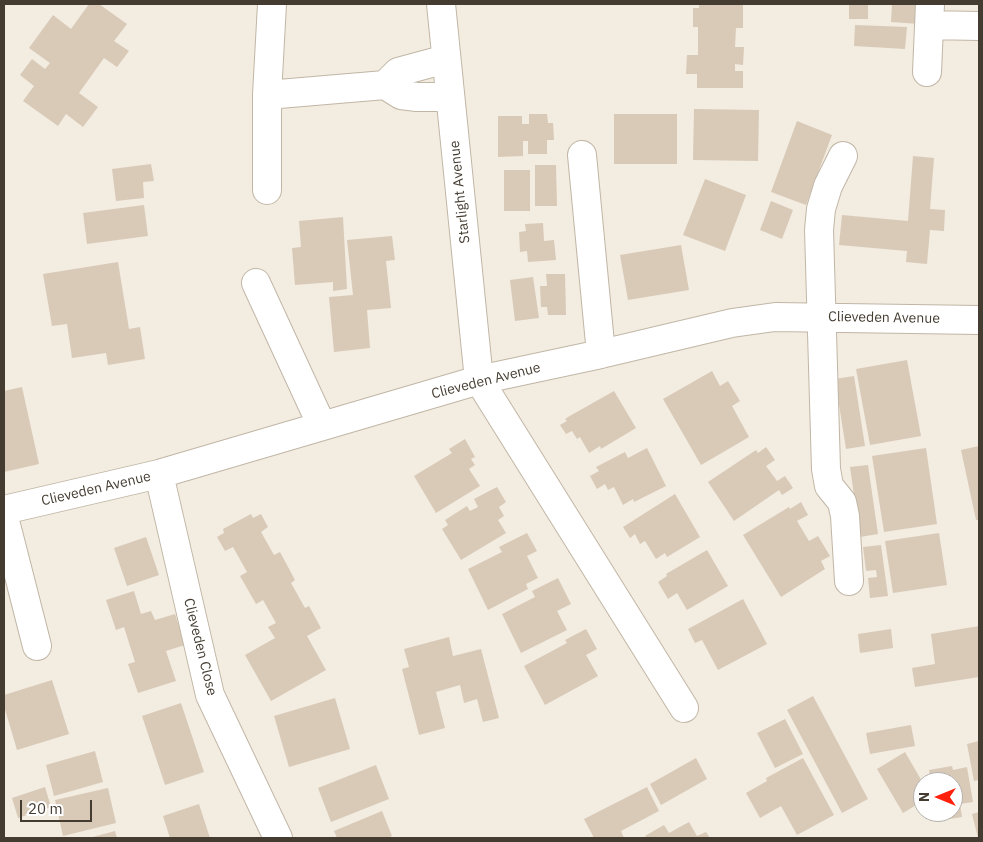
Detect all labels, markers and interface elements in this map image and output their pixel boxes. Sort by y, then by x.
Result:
street label: Starlight Avenue [446,140,474,244]
street label: Clieveden Avenue [828,309,940,327]
street label: Clieveden Avenue [430,359,542,403]
street label: Clieveden Avenue [40,468,152,510]
street label: Clieveden Close [180,596,220,698]
north arrow [913,772,963,822]
scale bar [22,790,95,822]
text: N [915,792,933,802]
text: 20 m [28,799,63,818]

